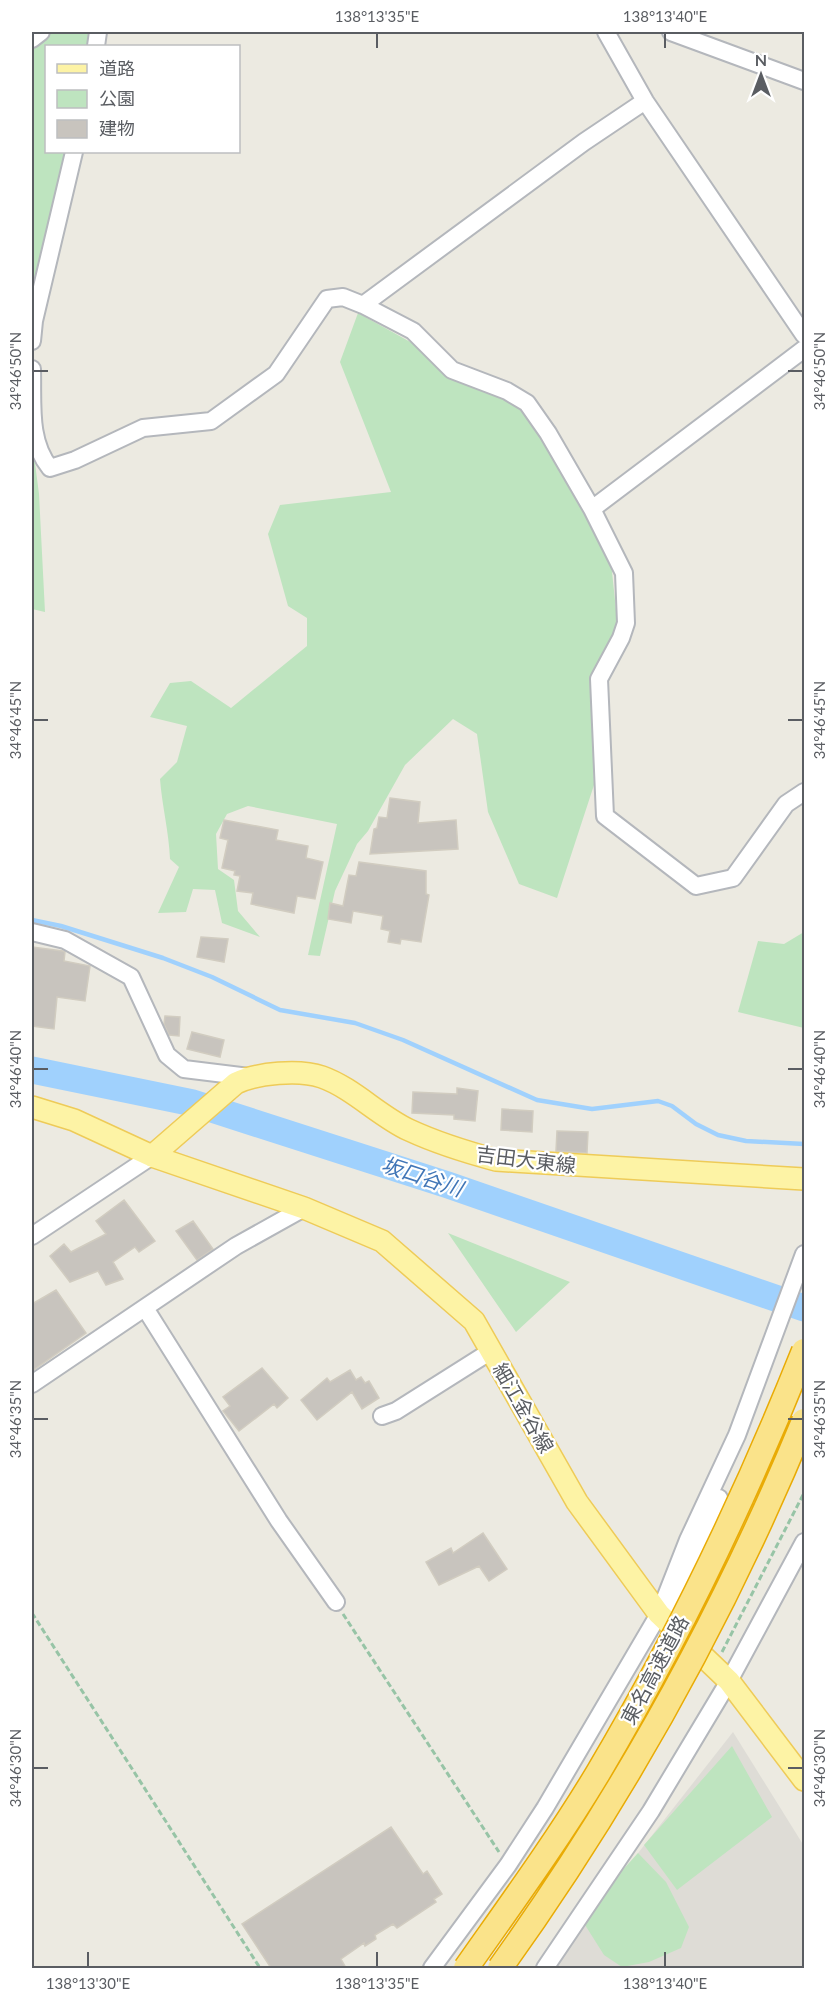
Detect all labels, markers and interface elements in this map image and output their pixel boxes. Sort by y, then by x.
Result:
text: 138°13'35"E [335,7,419,25]
text: 138°13'40"E [623,7,707,25]
legend [45,45,240,153]
north arrow [731,45,791,105]
text: N [755,50,767,69]
text: 道路 [99,57,135,79]
text: 公園 [99,87,135,109]
text: 建物 [99,117,135,139]
text: 34°46'50"N [6,332,24,410]
text: 34°46'50"N [810,332,828,410]
text: 34°46'45"N [6,681,24,759]
text: 34°46'45"N [810,681,828,759]
text: 34°46'40"N [6,1030,24,1108]
text: 34°46'40"N [810,1030,828,1108]
street label: 吉田大東線 [475,1141,577,1177]
water label: 坂口谷川 [379,1151,468,1201]
street label: 細江金谷線 [488,1358,559,1457]
text: 34°46'35"N [6,1380,24,1458]
text: 34°46'35"N [810,1380,828,1458]
street label: 東名高速道路 [615,1611,693,1728]
text: 34°46'30"N [6,1729,24,1807]
text: 34°46'30"N [810,1729,828,1807]
text: 138°13'30"E [46,1974,130,1992]
text: 138°13'35"E [335,1974,419,1992]
text: 138°13'40"E [623,1974,707,1992]

